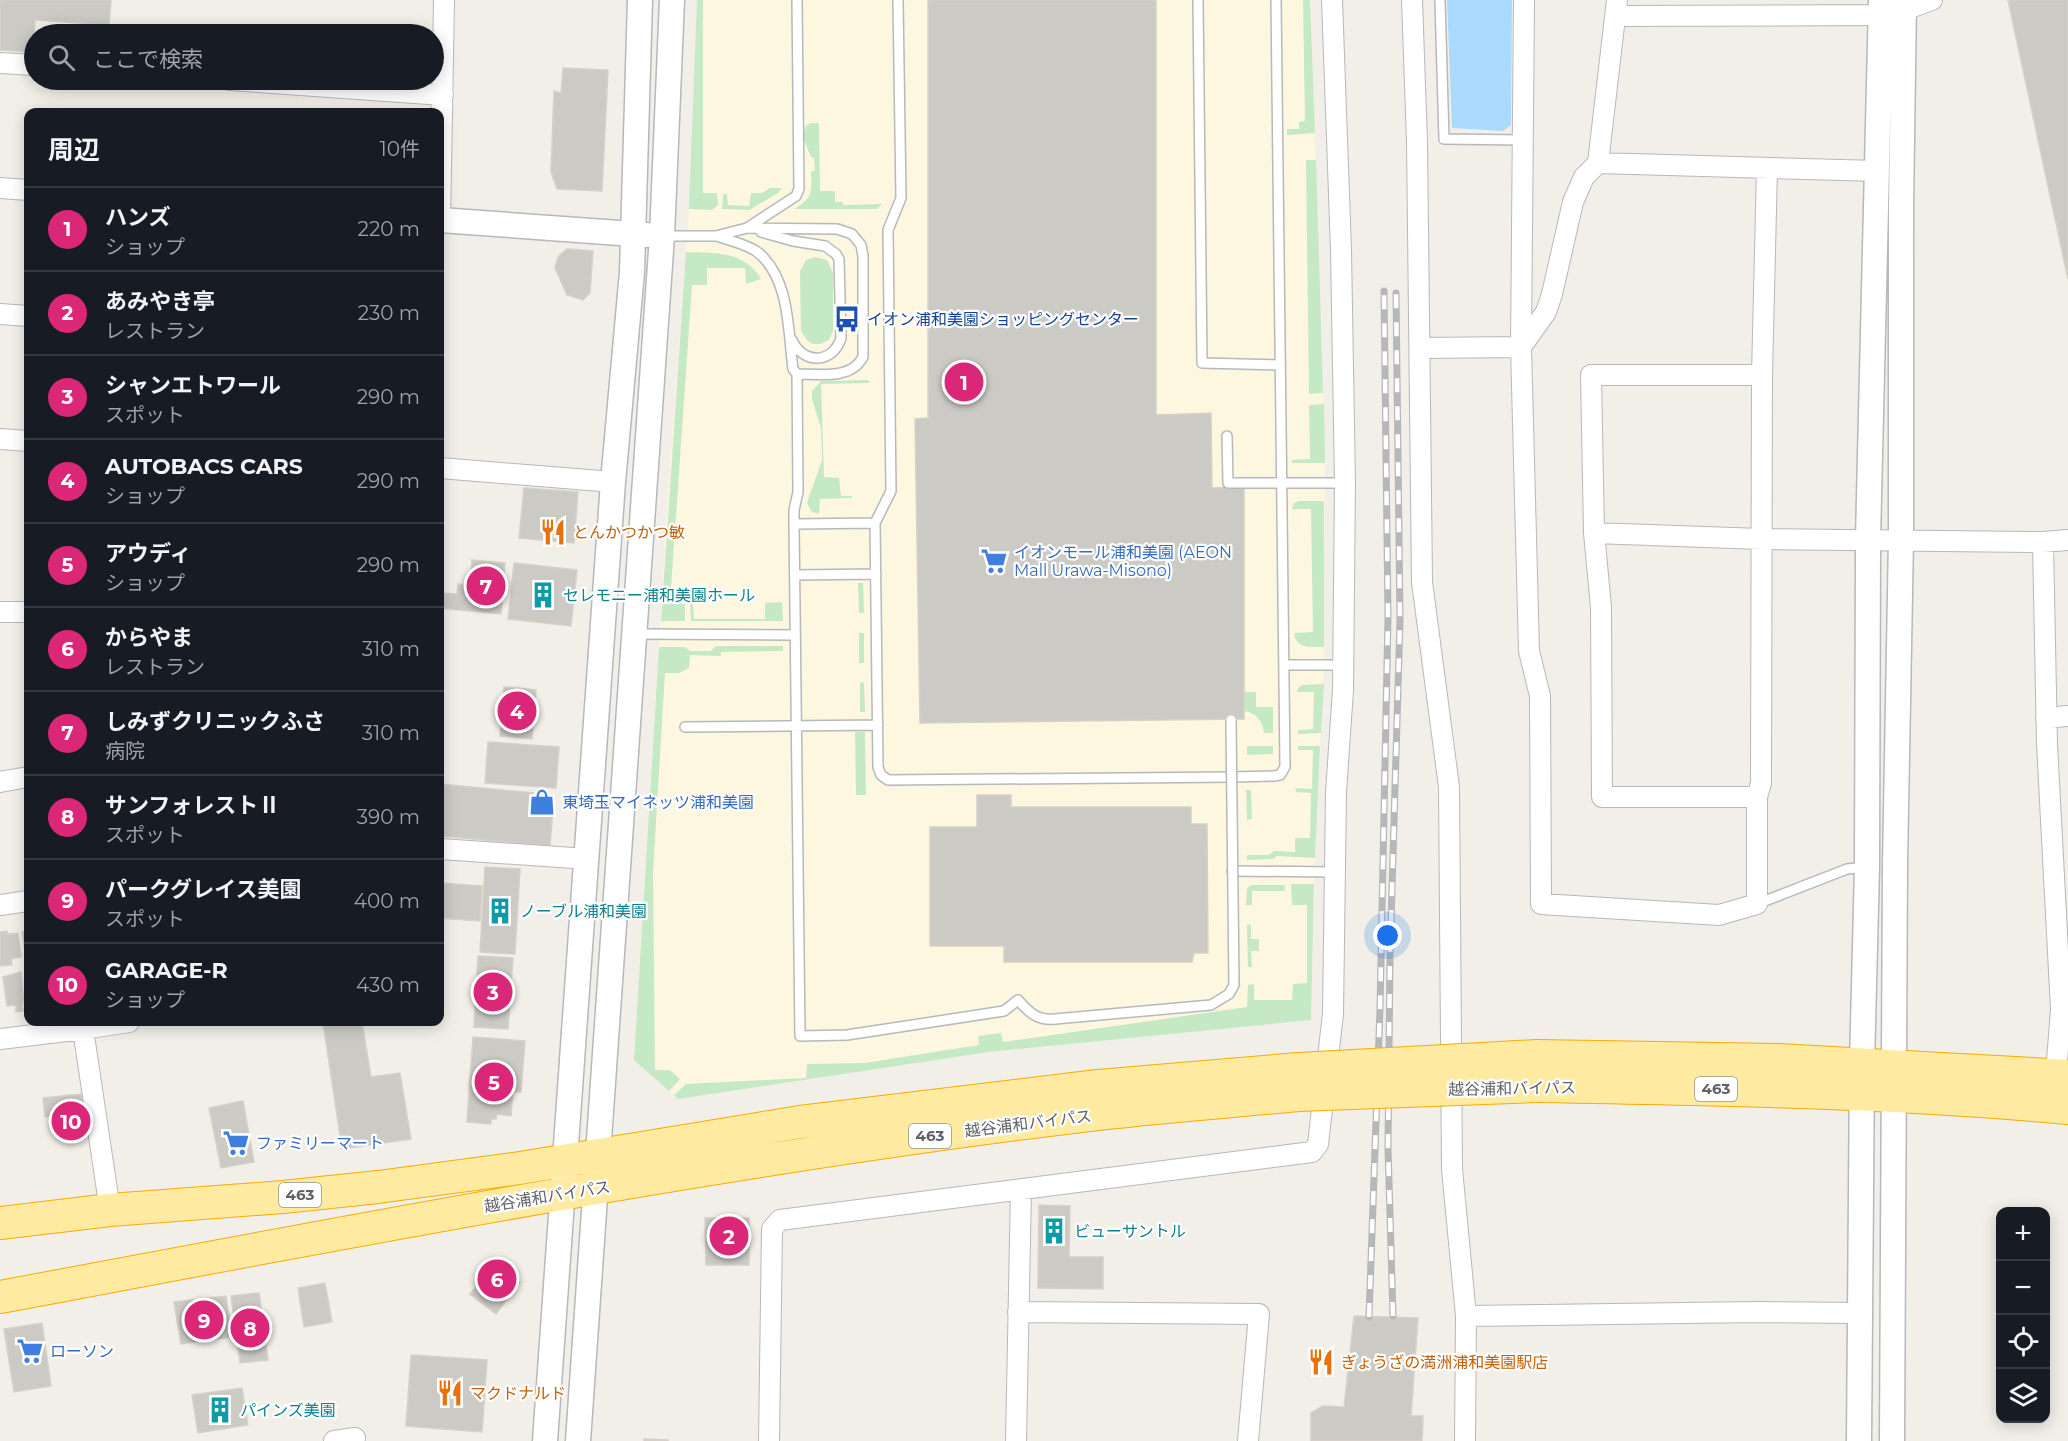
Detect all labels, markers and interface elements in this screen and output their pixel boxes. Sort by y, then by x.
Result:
search box [24,24,444,90]
icon: search [45,41,78,74]
text: ここで検索 [93,46,203,73]
text: 周辺 [48,134,100,166]
text: 10件 [380,137,420,161]
text: ハンズ [105,204,171,231]
text: 1 [64,217,71,241]
text: 220 m [358,217,420,241]
text: ショップ [105,235,185,259]
text: あみやき亭 [105,288,215,315]
text: 2 [62,301,73,325]
text: 230 m [358,301,420,325]
bus stop icon: イオン浦和美園ショッピングセンター [832,304,862,334]
place label: イオン浦和美園ショッピングセンター [867,310,1139,329]
text: レストラン [105,319,205,343]
pin: 1 [944,360,984,404]
text: シャンエトワール [105,372,281,399]
text: 3 [62,385,73,409]
text: 290 m [357,385,420,409]
text: スポット [105,403,185,427]
text: AUTOBACS CARS [105,453,303,480]
text: 4 [61,469,74,493]
text: 290 m [357,469,420,493]
text: ショップ [105,484,185,508]
restaurant icon: とんかつかつ敏 [538,517,568,547]
place label: とんかつかつ敏 [573,523,685,542]
text: アウディ [105,540,191,567]
place label: イオンモール浦和美園 (AEON Mall Urawa-Misono) [1014,543,1232,580]
supermarket icon: イオンモール浦和美園 (AEON Mall Urawa-Misono) [979,546,1009,576]
text: 5 [62,553,73,577]
text: 290 m [357,553,420,577]
pin: 7 [466,564,506,608]
text: ショップ [105,571,185,595]
building icon: セレモニー浦和美園ホール [528,580,558,610]
place label: セレモニー浦和美園ホール [563,586,755,605]
text: からやま [105,624,193,651]
text: 6 [61,637,74,661]
text: 310 m [362,637,420,661]
text: レストラン [105,655,205,679]
pin: 4 [498,688,536,734]
text: しみずクリニックふさ [105,708,325,735]
text: 7 [61,721,74,745]
text: 310 m [362,721,420,745]
text: 病院 [105,739,145,763]
shop icon: 東埼玉マイネッツ浦和美園 [527,787,557,817]
text: サンフォレストⅡ [105,792,280,819]
place label: 東埼玉マイネッツ浦和美園 [562,793,754,812]
text: 8 [61,805,74,829]
text: 390 m [357,805,420,829]
text: スポット [105,823,185,847]
text: パークグレイス美園 [105,876,301,903]
text: 9 [61,889,74,913]
text: 400 m [354,889,420,913]
building icon: ノーブル浦和美園 [485,896,515,926]
place label: ノーブル浦和美園 [520,902,647,921]
text: スポット [105,907,185,931]
your location [1373,921,1402,950]
text: GARAGE-R [105,957,228,984]
pin: 3 [474,970,512,1014]
text: 10 [57,973,78,997]
text: 430 m [356,973,420,997]
text: ショップ [105,988,185,1012]
pin: 5 [474,1060,514,1104]
road number: 463 [1695,1077,1737,1101]
street label: 越谷浦和バイパス [1448,1078,1576,1099]
pin: 10 [52,1098,90,1144]
street label: 越谷浦和バイパス [964,1106,1093,1141]
road number: 463 [909,1124,951,1148]
supermarket icon: ファミリーマート [221,1128,251,1158]
place label: ファミリーマート [256,1134,384,1153]
street label: 越谷浦和バイパス [483,1177,612,1216]
road number: 463 [279,1183,321,1207]
map controls [1996,1207,2050,1423]
button: + [1996,1207,2050,1261]
pin: 2 [710,1214,748,1258]
building icon: ビューサントル [1039,1216,1069,1246]
place label: ビューサントル [1074,1222,1186,1241]
pin: 6 [478,1256,516,1302]
button: − [1996,1261,2050,1315]
pin: 9 [184,1298,224,1342]
pin: 8 [230,1306,270,1350]
button: locate [1996,1315,2050,1369]
supermarket icon: ローソン [15,1336,45,1366]
place label: ローソン [50,1342,114,1361]
restaurant icon: ぎょうざの満洲浦和美園駅店 [1306,1347,1336,1377]
place label: ぎょうざの満洲浦和美園駅店 [1341,1353,1548,1372]
button: layers [1996,1369,2050,1423]
restaurant icon: マクドナルド [435,1378,465,1408]
place label: マクドナルド [470,1384,566,1403]
building icon: パインズ美園 [205,1395,235,1425]
place label: パインズ美園 [240,1401,336,1420]

